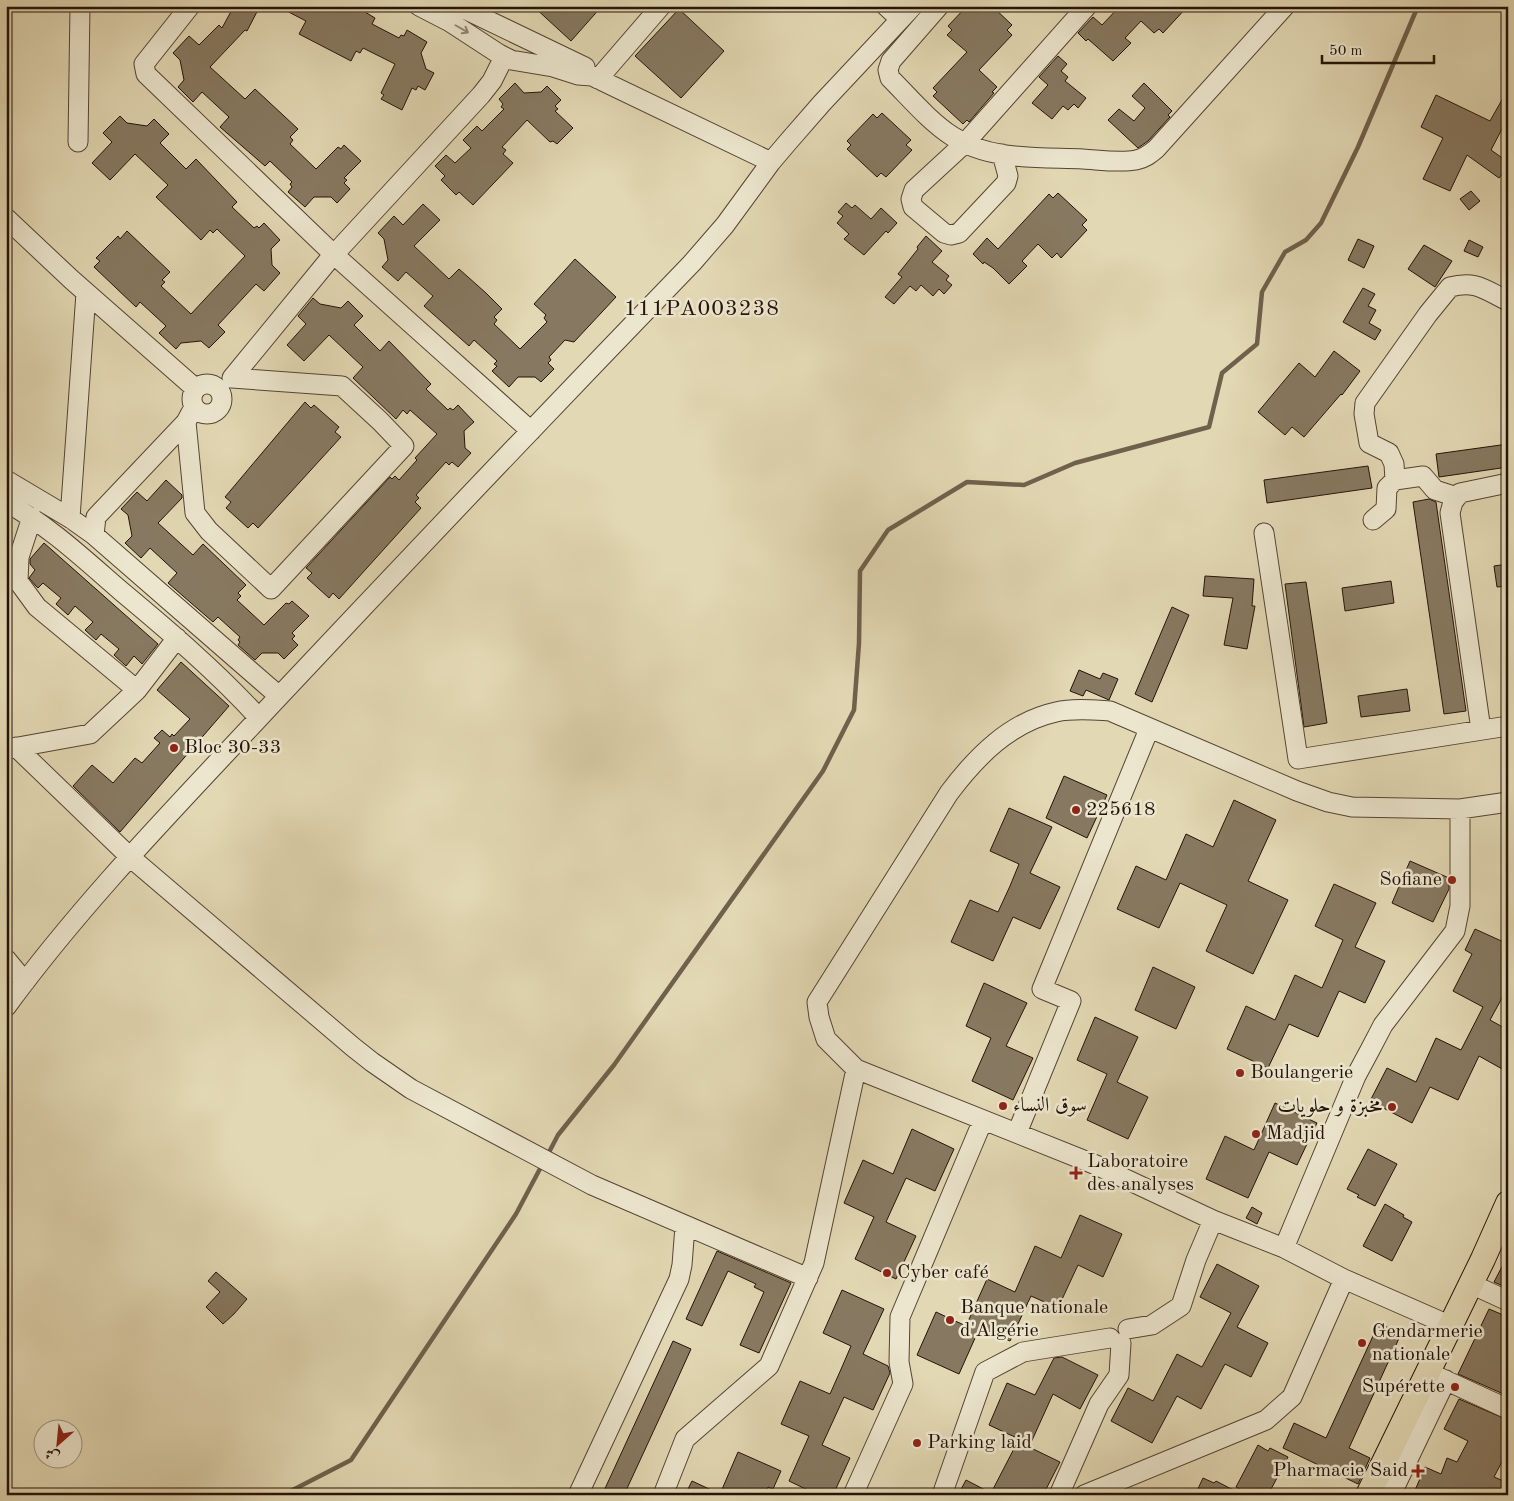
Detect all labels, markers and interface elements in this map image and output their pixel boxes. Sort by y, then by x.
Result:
one-way arrow [455,25,469,35]
scale bar [1322,32,1434,64]
text: 50 m [1329,44,1363,59]
district label: 111PA003238 [624,298,780,320]
place label: Bloc 30-33 [184,738,281,758]
marker: Bloc 30-33 [168,742,180,754]
place label: 225618 [1086,800,1156,820]
marker: 225618 [1070,804,1082,816]
place label: Sofiane [1379,870,1442,890]
marker: Sofiane [1446,874,1458,886]
place label: Boulangerie [1250,1063,1353,1083]
marker: Boulangerie [1234,1067,1246,1079]
place label: سوق النساء [1013,1096,1087,1117]
place label: مخبزة و حلويات [1278,1097,1382,1118]
marker: سوق النساء [997,1100,1009,1112]
marker: مخبزة و حلويات [1386,1101,1398,1113]
place label: Madjid [1266,1124,1325,1144]
marker: Madjid [1250,1128,1262,1140]
place label: Laboratoire des analyses [1087,1152,1194,1195]
marker: Laboratoire des analyses [1069,1166,1083,1180]
place label: Cyber café [897,1263,989,1283]
marker: Cyber café [881,1267,893,1279]
place label: Banque nationale d'Algérie [960,1298,1108,1341]
marker: Banque nationale d'Algérie [944,1314,956,1326]
place label: Gendarmerie nationale [1372,1322,1483,1365]
marker: Gendarmerie nationale [1356,1337,1368,1349]
place label: Supérette [1362,1377,1445,1397]
marker: Supérette [1449,1381,1461,1393]
north arrow [32,1418,82,1468]
place label: Parking laid [927,1433,1032,1453]
marker: Parking laid [911,1437,923,1449]
text: ش [43,1445,62,1464]
place label: Pharmacie Said [1273,1461,1408,1481]
marker: Pharmacie Said [1412,1465,1424,1477]

